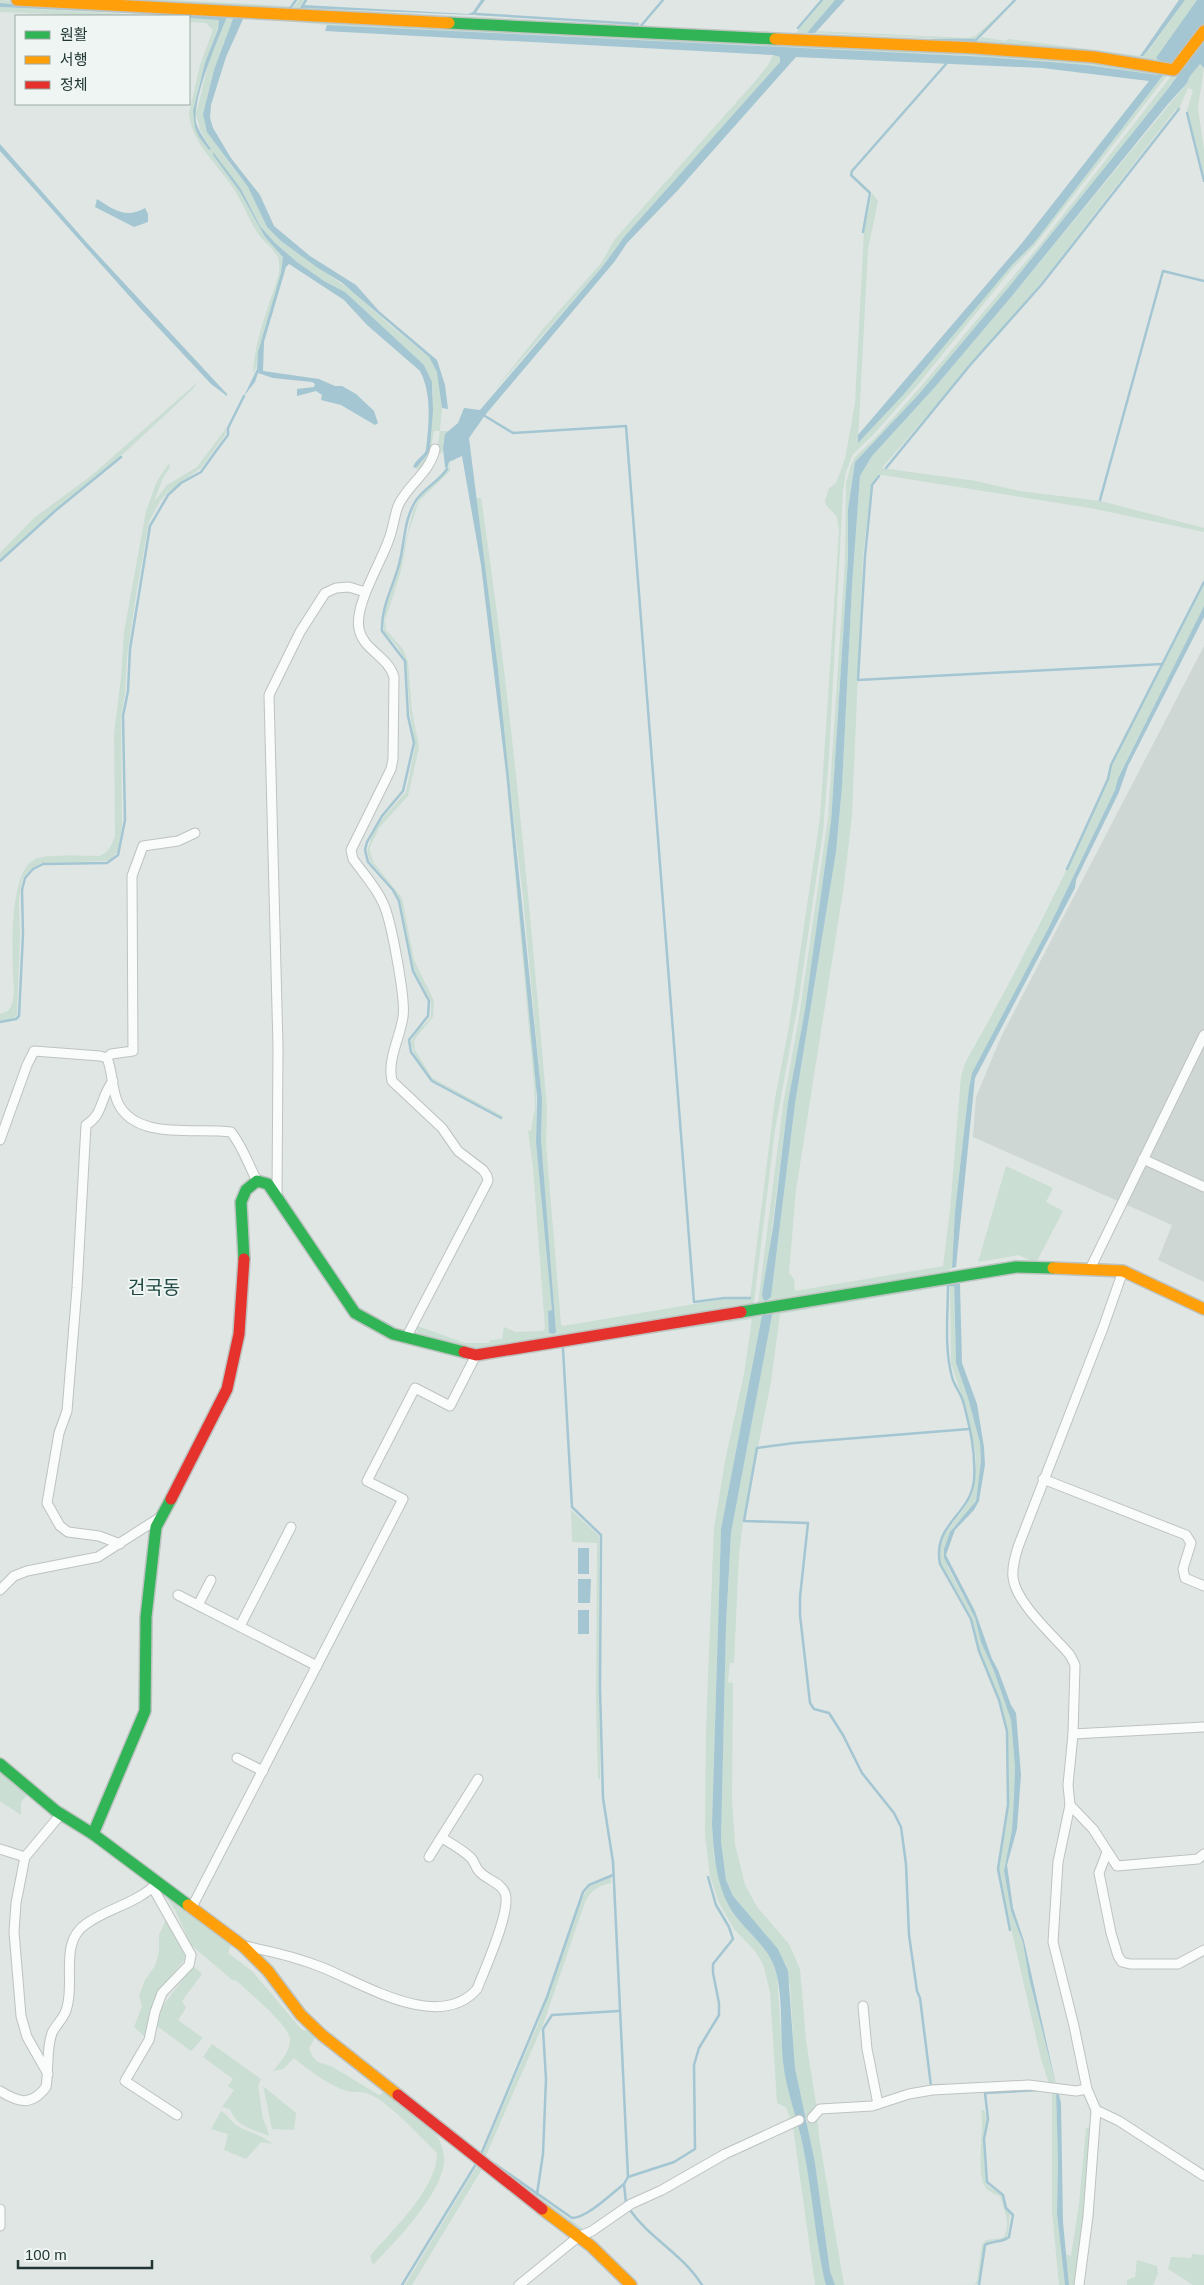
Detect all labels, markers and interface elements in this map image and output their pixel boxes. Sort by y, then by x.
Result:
legend [15,15,190,105]
text: 원활 [60,26,88,43]
text: 서행 [60,51,88,68]
text: 정체 [60,76,88,93]
district label: 건국동 [128,1277,180,1298]
scale bar [18,2238,151,2270]
text: 100 m [25,2246,67,2263]

